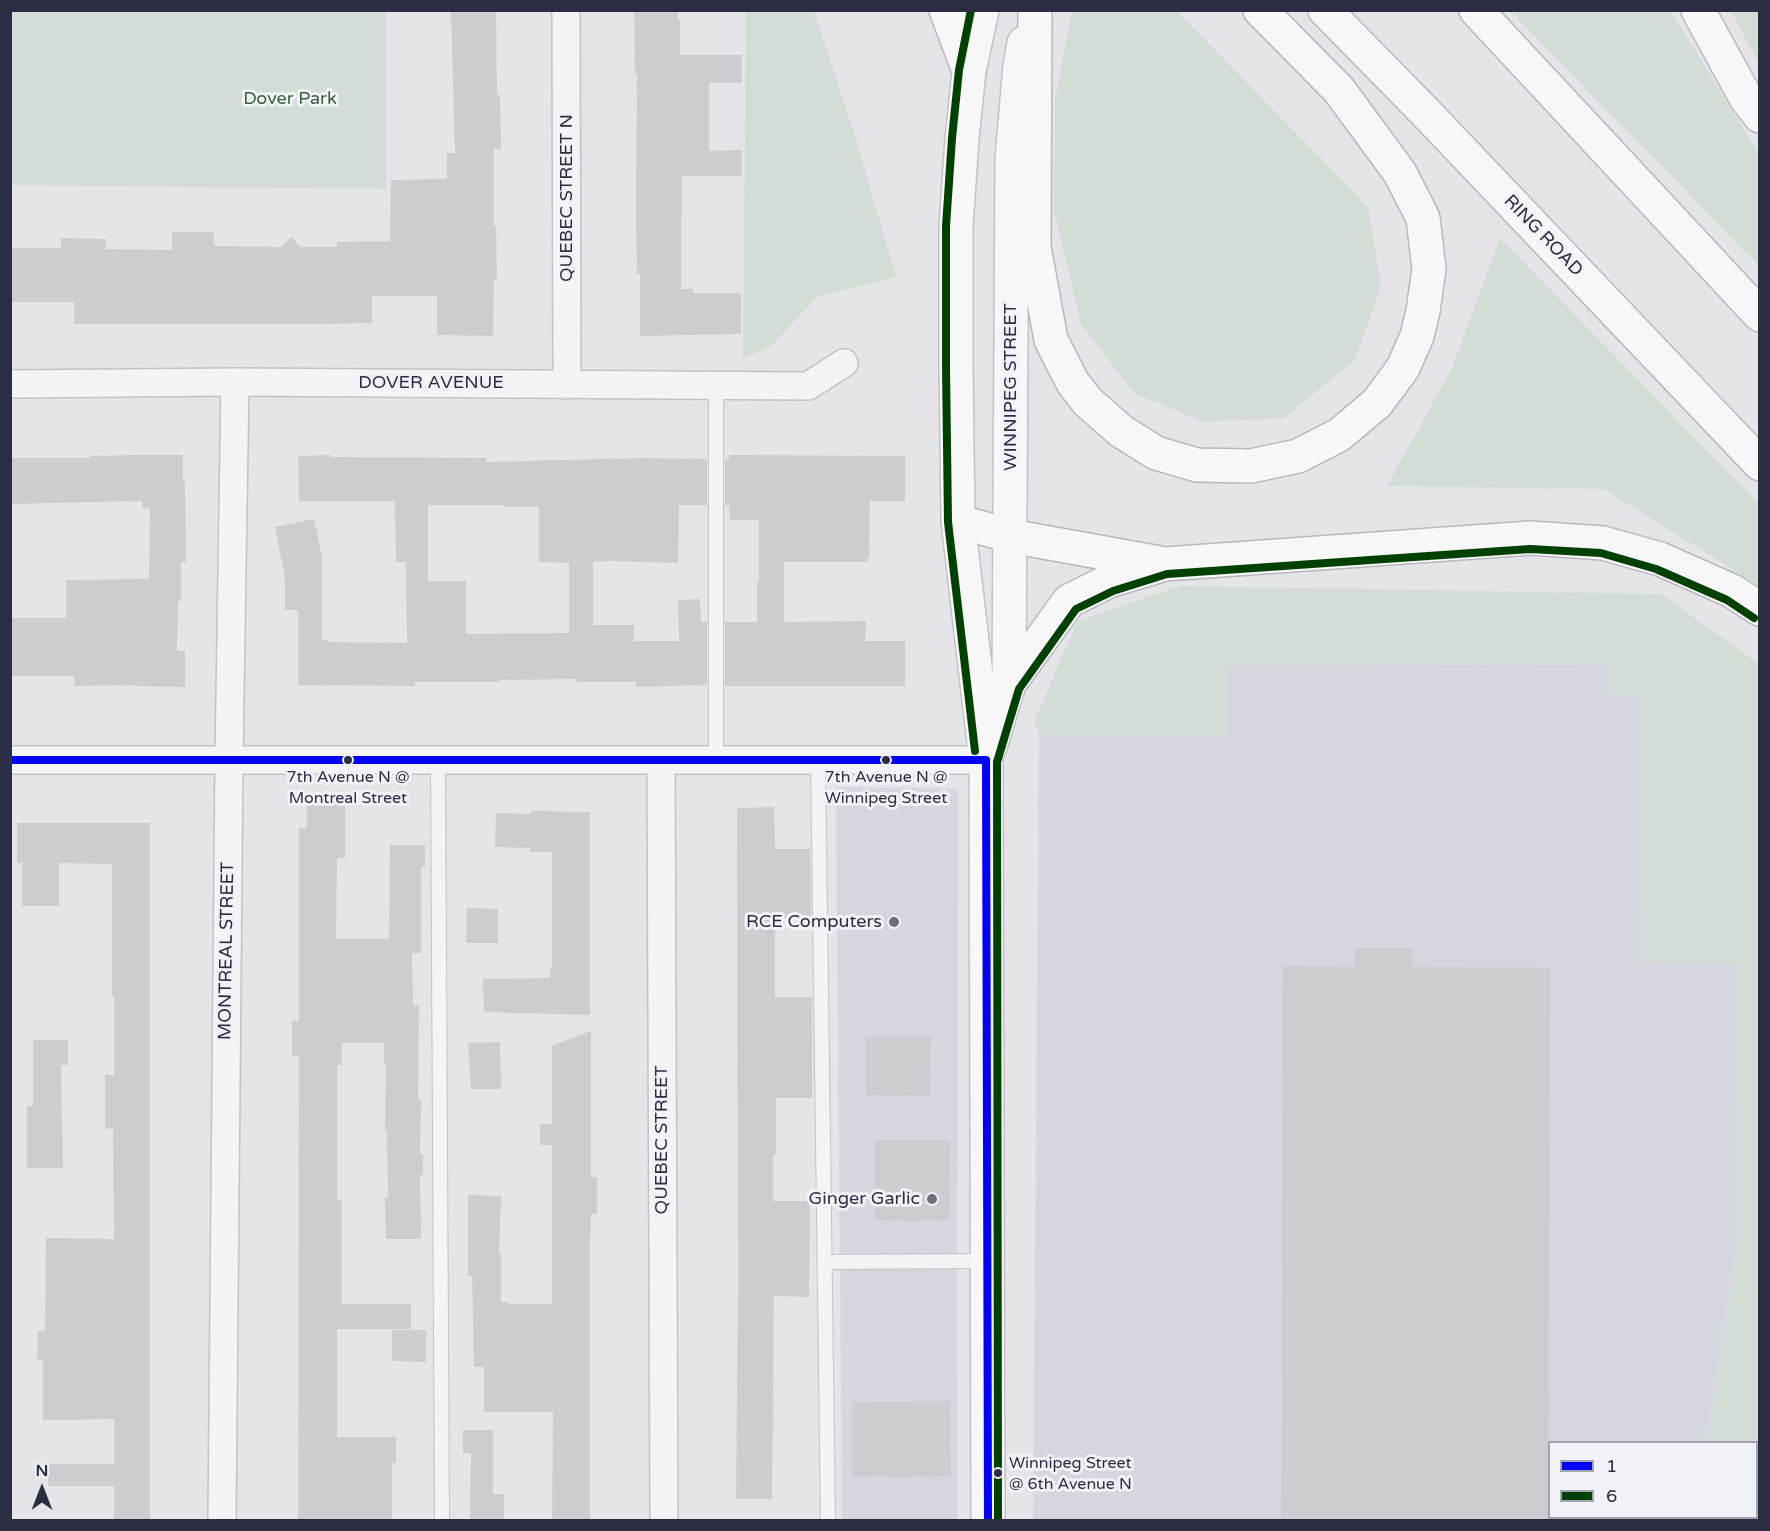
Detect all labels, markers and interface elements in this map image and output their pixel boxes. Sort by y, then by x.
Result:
park label: Dover Park [243,88,337,110]
street label: QUEBEC STREET N [556,114,578,282]
street label: RING ROAD [1499,191,1587,281]
street label: WINNIPEG STREET [1000,303,1022,471]
street label: DOVER AVENUE [358,372,504,394]
marker: 7th Avenue N @ Montreal Street [342,754,354,766]
marker: 7th Avenue N @ Winnipeg Street [880,754,892,766]
place label: 7th Avenue N @ Montreal Street [287,768,409,806]
place label: 7th Avenue N @ Winnipeg Street [825,768,947,806]
street label: MONTREAL STREET [215,862,239,1040]
place label: RCE Computers [746,911,882,933]
marker: RCE Computers [887,915,901,929]
street label: QUEBEC STREET [651,1066,673,1214]
place label: Ginger Garlic [809,1188,920,1210]
marker: Ginger Garlic [925,1192,939,1206]
legend [1548,1441,1758,1519]
place label: Winnipeg Street @ 6th Avenue N [1009,1454,1132,1492]
text: 1 [1606,1455,1617,1477]
north arrow [12,1459,72,1519]
text: N [36,1461,48,1481]
marker: Winnipeg Street @ 6th Avenue N [992,1467,1004,1479]
text: 6 [1606,1485,1617,1507]

